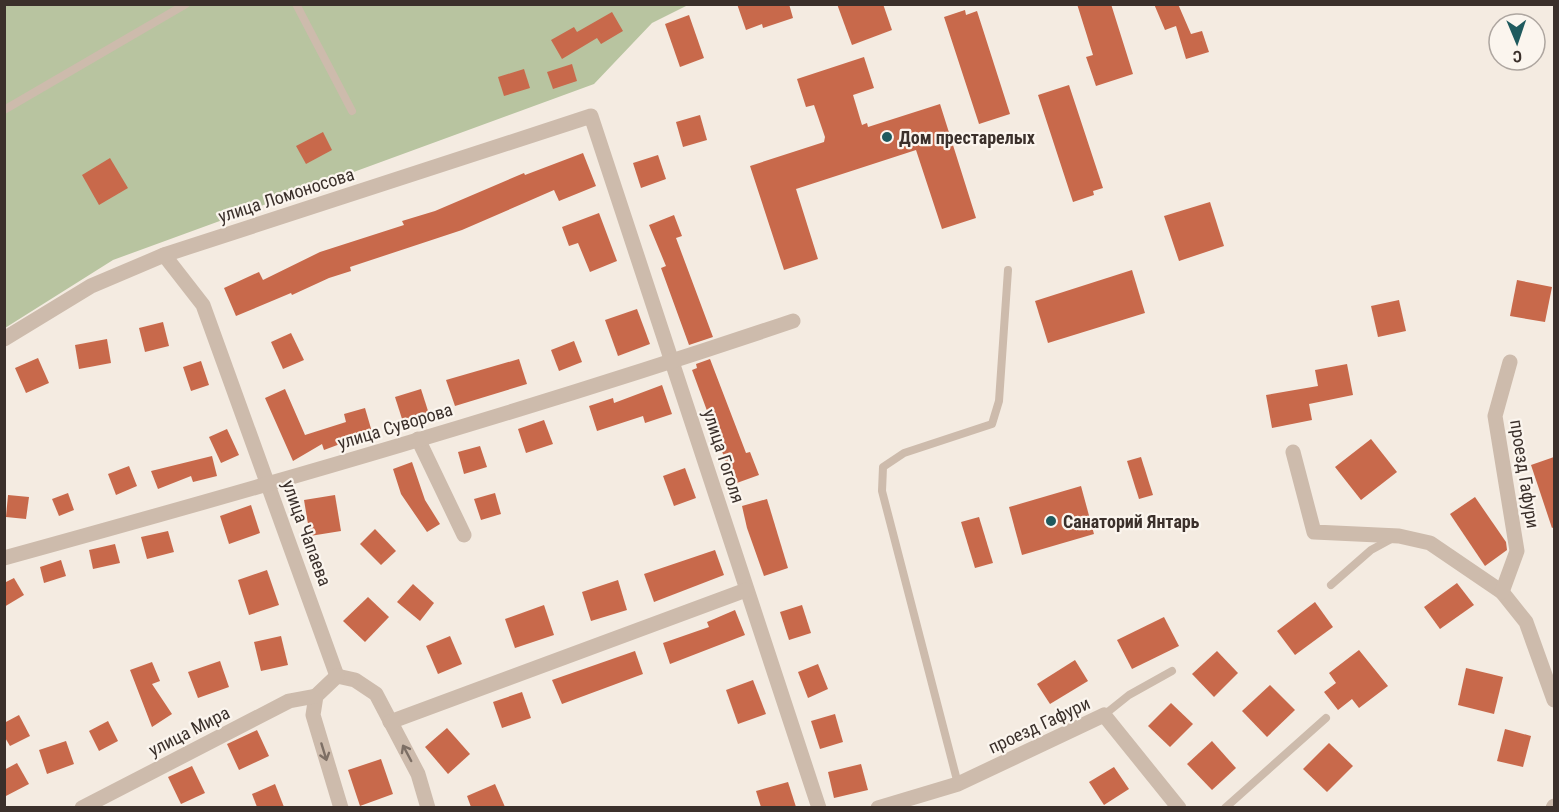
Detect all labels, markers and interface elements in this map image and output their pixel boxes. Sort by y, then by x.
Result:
north arrow [1487,12,1547,72]
text: С [1513,47,1522,66]
place label: Дом престарелых [899,127,1035,148]
marker: Дом престарелых [880,130,894,144]
street label: улица Ломоносова [215,163,357,227]
street label: улица Суворова [335,399,455,453]
street label: улица Гоголя [699,407,749,505]
street label: проезд Гафури [1506,418,1544,530]
street label: улица Чапаева [278,477,336,589]
place label: Санаторий Янтарь [1063,511,1200,532]
marker: Санаторий Янтарь [1044,514,1058,528]
street label: проезд Гафури [985,692,1093,758]
street label: улица Мира [145,702,233,760]
one-way arrow [319,742,330,761]
one-way arrow [401,745,412,763]

